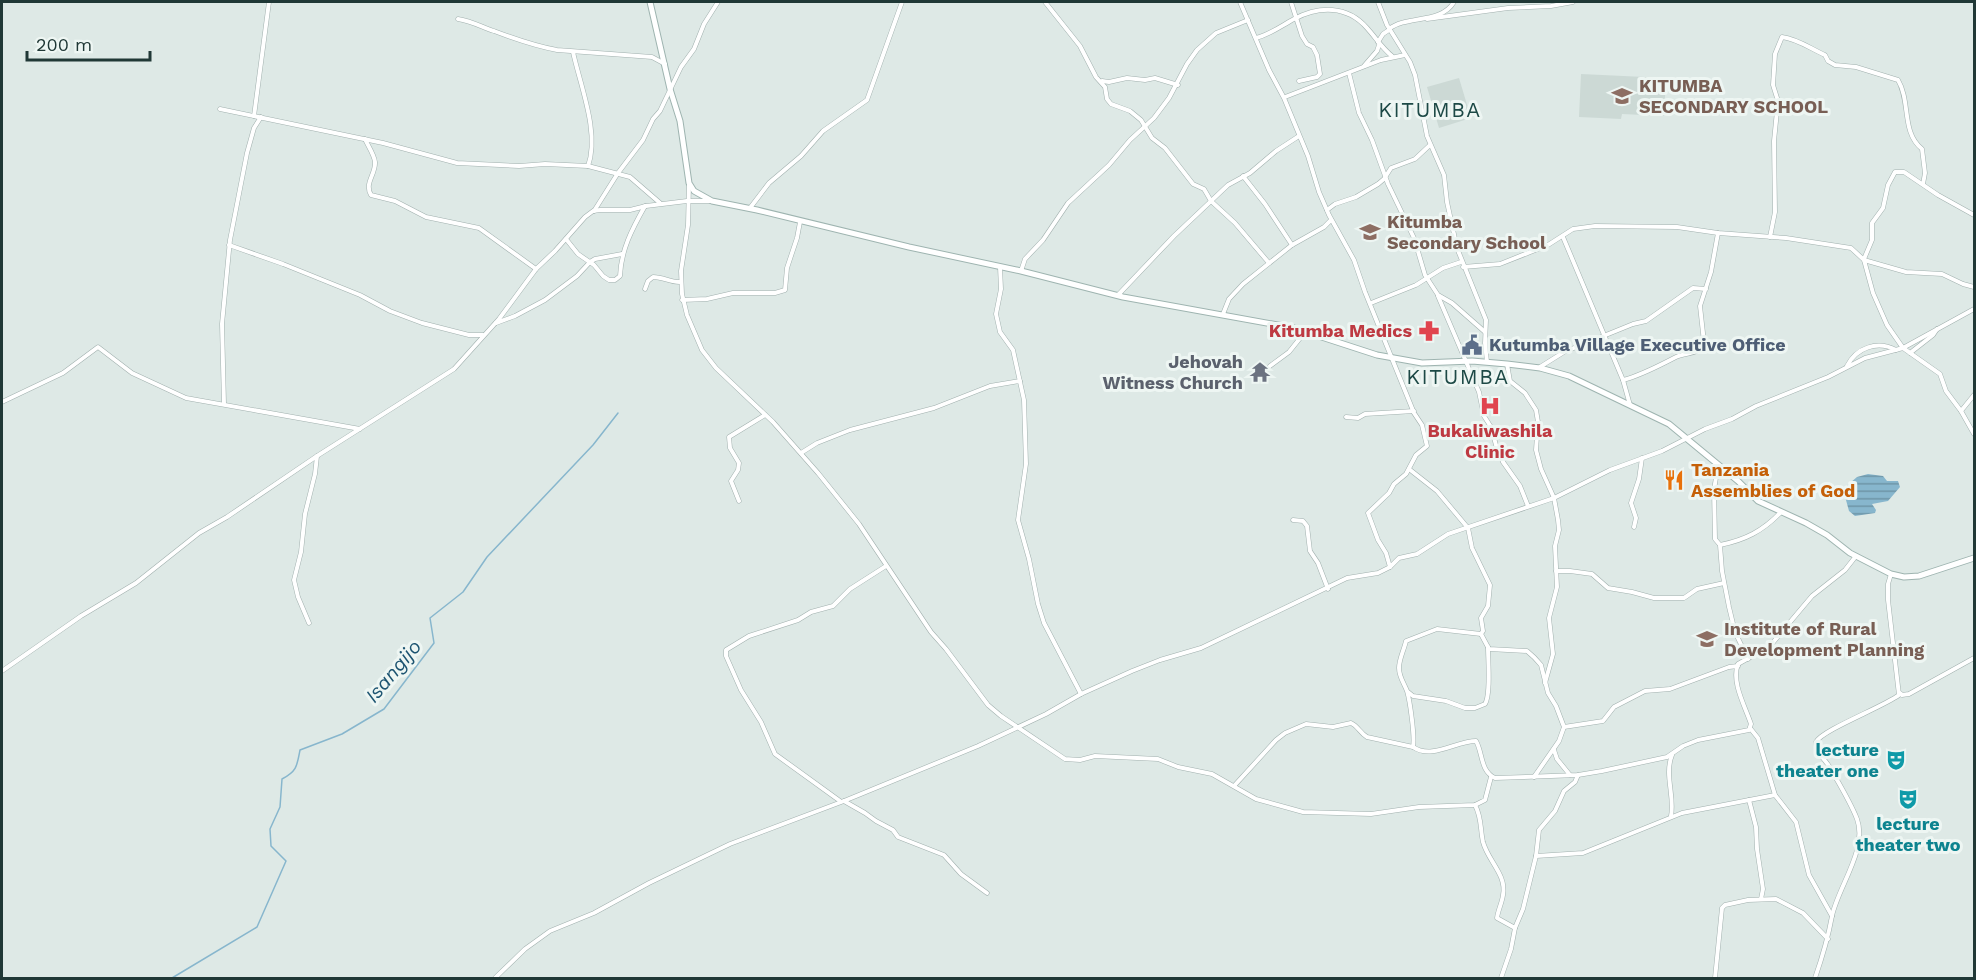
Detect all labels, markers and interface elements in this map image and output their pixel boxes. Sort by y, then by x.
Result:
scale bar [27,24,150,62]
text: 200 m [36,34,92,55]
place label: KITUMBA SECONDARY SCHOOL [1639,75,1828,117]
school or university icon: KITUMBA SECONDARY SCHOOL [1610,84,1634,108]
district label: KITUMBA [1378,97,1482,122]
place label: Kitumba Secondary School [1387,211,1546,253]
school or university icon: Kitumba Secondary School [1358,220,1382,244]
pharmacy icon: Kitumba Medics [1417,319,1441,343]
place label: Kitumba Medics [1269,320,1412,341]
public building icon: Kutumba Village Executive Office [1460,333,1484,357]
place label: Kutumba Village Executive Office [1489,334,1786,355]
place label: Jehovah Witness Church [1102,351,1243,393]
temple icon: Jehovah Witness Church [1248,360,1272,384]
district label: KITUMBA [1406,364,1510,389]
hospital icon: Bukaliwashila Clinic [1478,394,1502,418]
place label: Bukaliwashila Clinic [1427,420,1553,462]
place label: Tanzania Assemblies of God [1691,459,1855,501]
restaurant icon: Tanzania Assemblies of God [1662,468,1686,492]
place label: Institute of Rural Development Planning [1724,618,1925,660]
school or university icon: Institute of Rural Development Planning [1695,627,1719,651]
water label: Isangijo [360,635,426,707]
place label: lecture theater one [1776,739,1879,781]
theatre icon: lecture theater one [1884,748,1908,772]
theatre icon: lecture theater two [1896,787,1920,811]
place label: lecture theater two [1855,813,1961,855]

